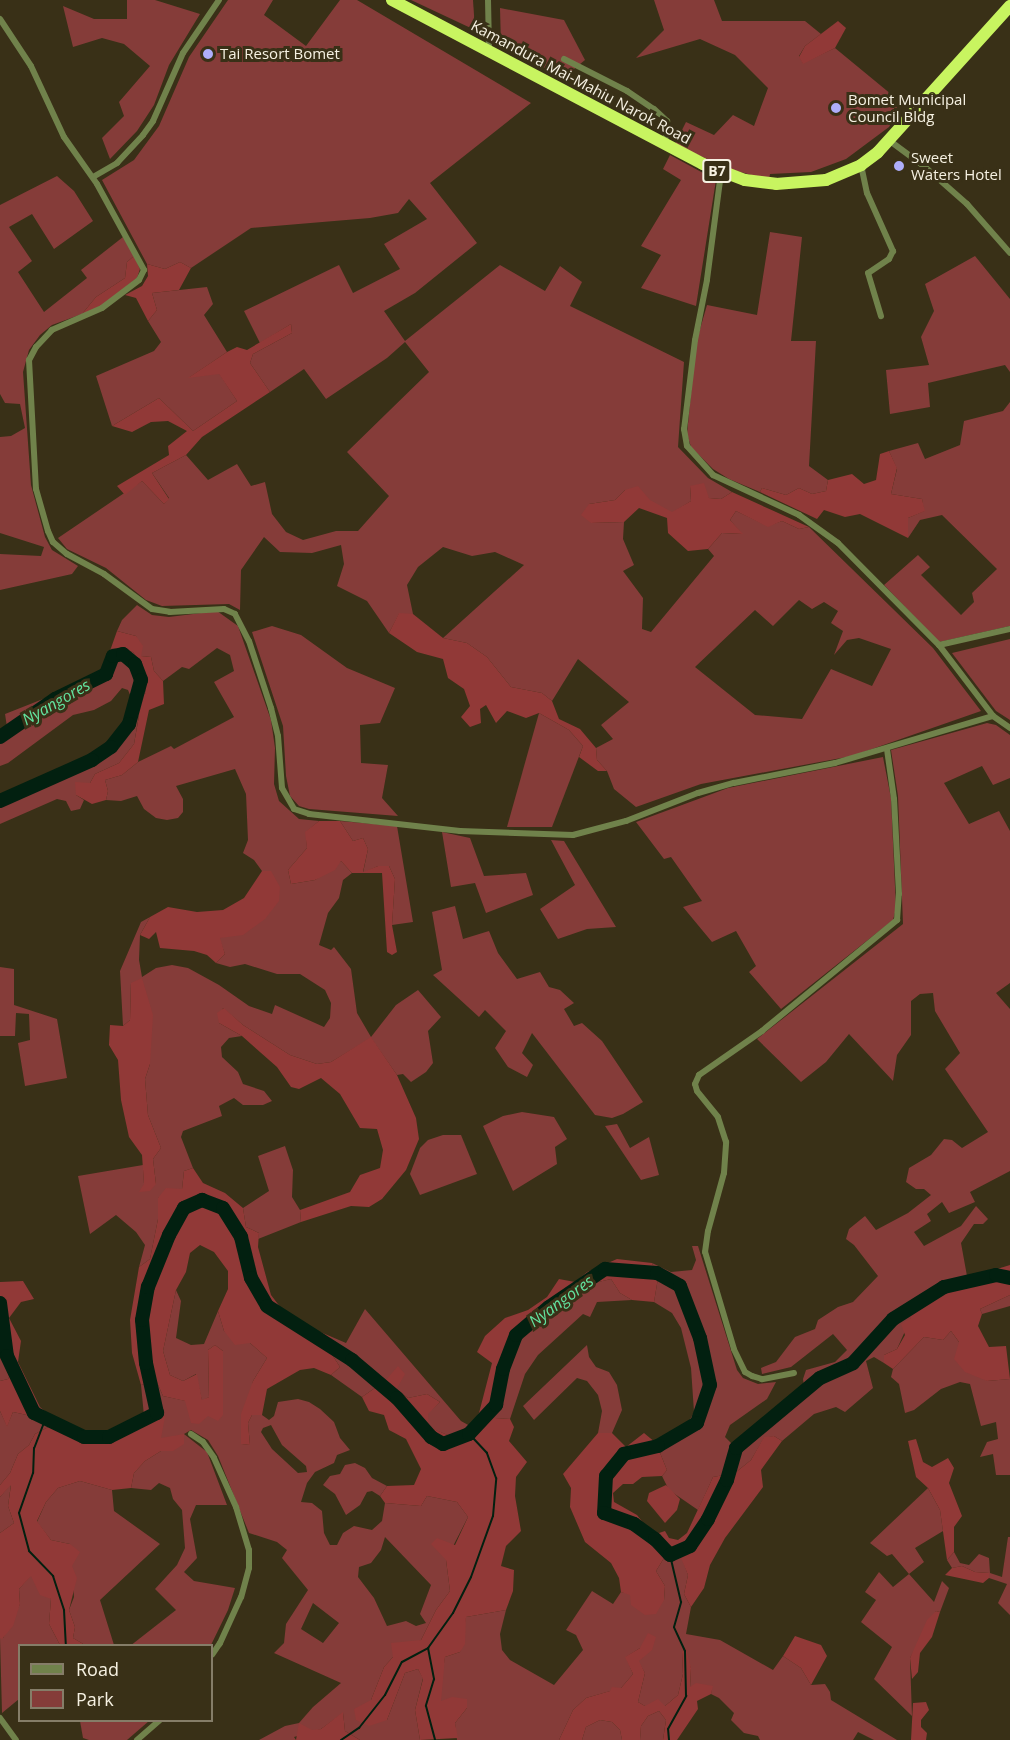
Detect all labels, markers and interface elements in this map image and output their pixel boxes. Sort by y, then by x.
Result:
street label: Kamandura Mai-Mahiu Narok Road [468,16,694,148]
place label: Tai Resort Bomet [220,45,340,63]
marker: Tai Resort Bomet [201,47,215,61]
place label: Bomet Municipal Council Bldg [848,90,966,125]
marker: Bomet Municipal Council Bldg [829,101,843,115]
place label: Sweet Waters Hotel [911,148,1002,183]
marker: Sweet Waters Hotel [892,159,906,173]
road number: B7 [702,160,732,182]
water label: Nyangores [19,675,93,729]
water label: Nyangores [525,1271,597,1331]
legend [18,1644,213,1722]
text: Road [76,1657,119,1681]
text: Park [76,1687,114,1711]

